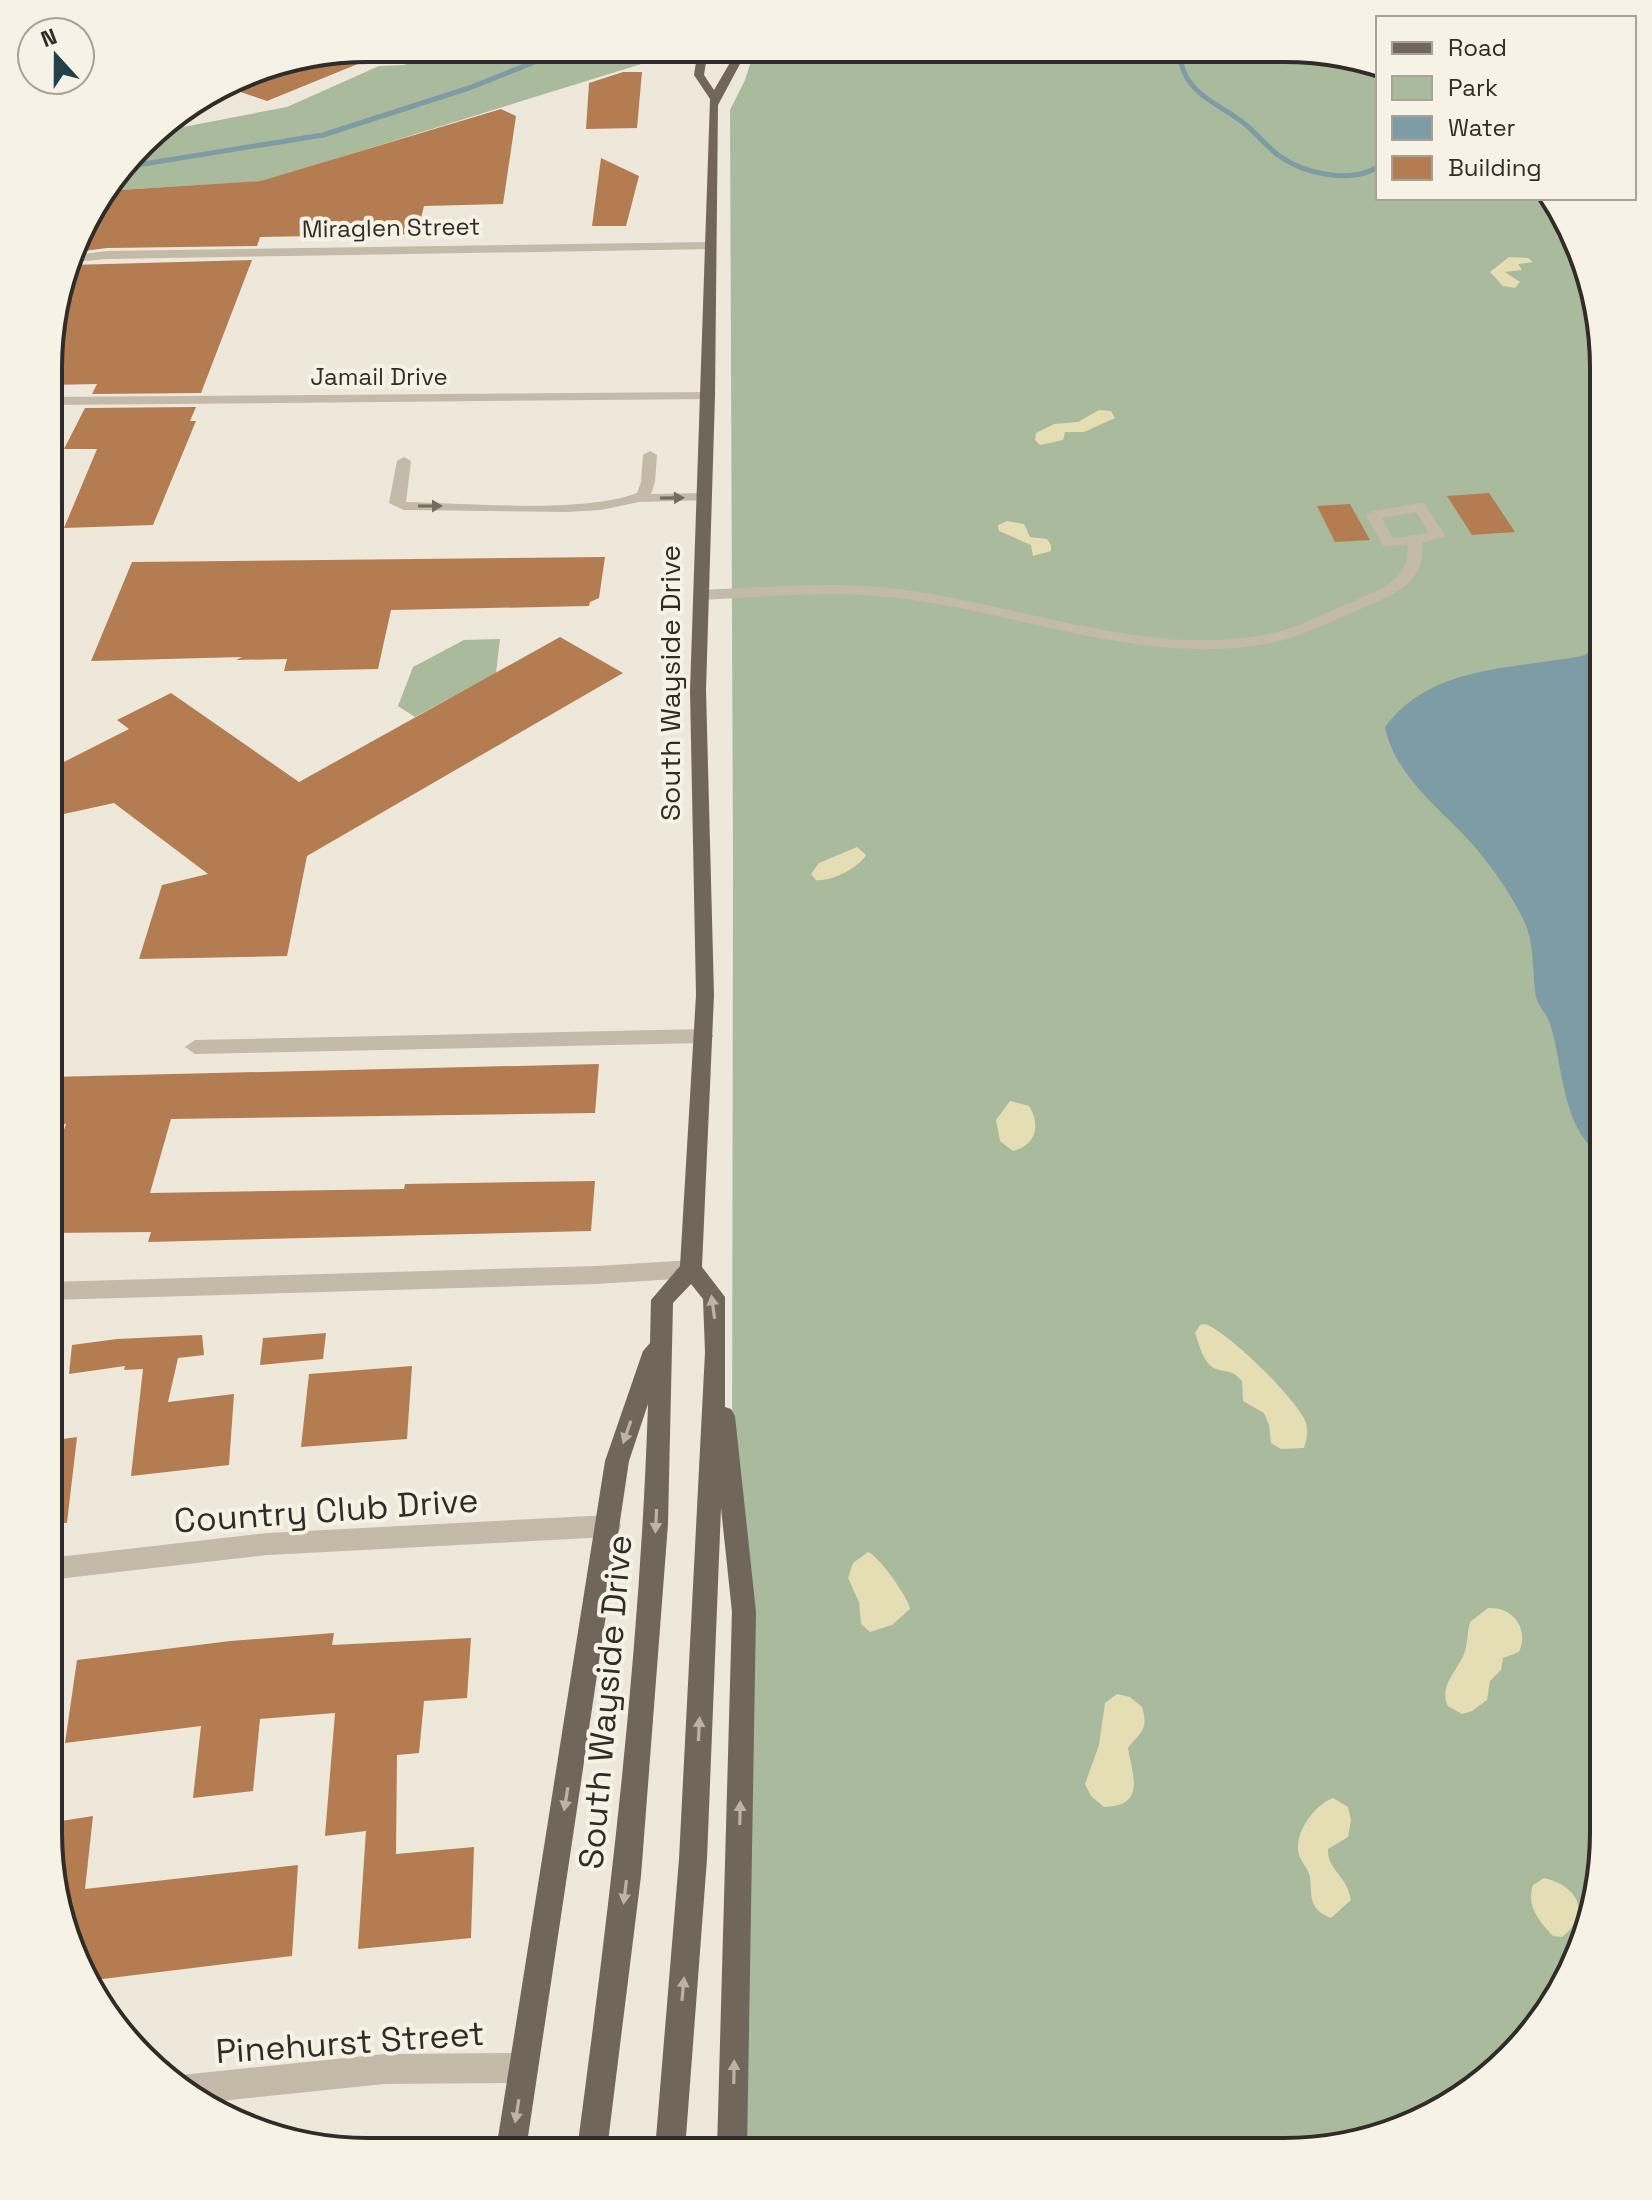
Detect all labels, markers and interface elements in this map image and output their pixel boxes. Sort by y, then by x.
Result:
north arrow [16,16,96,96]
legend [1376,16,1636,200]
text: N [37,22,61,53]
text: Road [1448,32,1507,63]
text: Park [1448,72,1498,103]
text: Water [1448,112,1516,143]
text: Building [1448,152,1542,183]
street label: Miraglen Street [301,210,480,245]
street label: Jamail Drive [310,361,448,392]
one-way arrow [660,491,685,504]
one-way arrow [418,500,443,512]
street label: South Wayside Drive [652,545,688,821]
one-way arrow [706,1294,719,1319]
one-way arrow [620,1420,632,1444]
street label: Country Club Drive [172,1478,480,1543]
one-way arrow [649,1509,662,1534]
street label: South Wayside Drive [569,1533,642,1871]
one-way arrow [693,1716,706,1741]
one-way arrow [559,1786,572,1811]
one-way arrow [734,1800,746,1825]
one-way arrow [618,1880,631,1905]
one-way arrow [677,1976,690,2001]
street label: Pinehurst Street [214,2012,486,2073]
one-way arrow [728,2059,740,2084]
one-way arrow [510,2099,523,2124]

